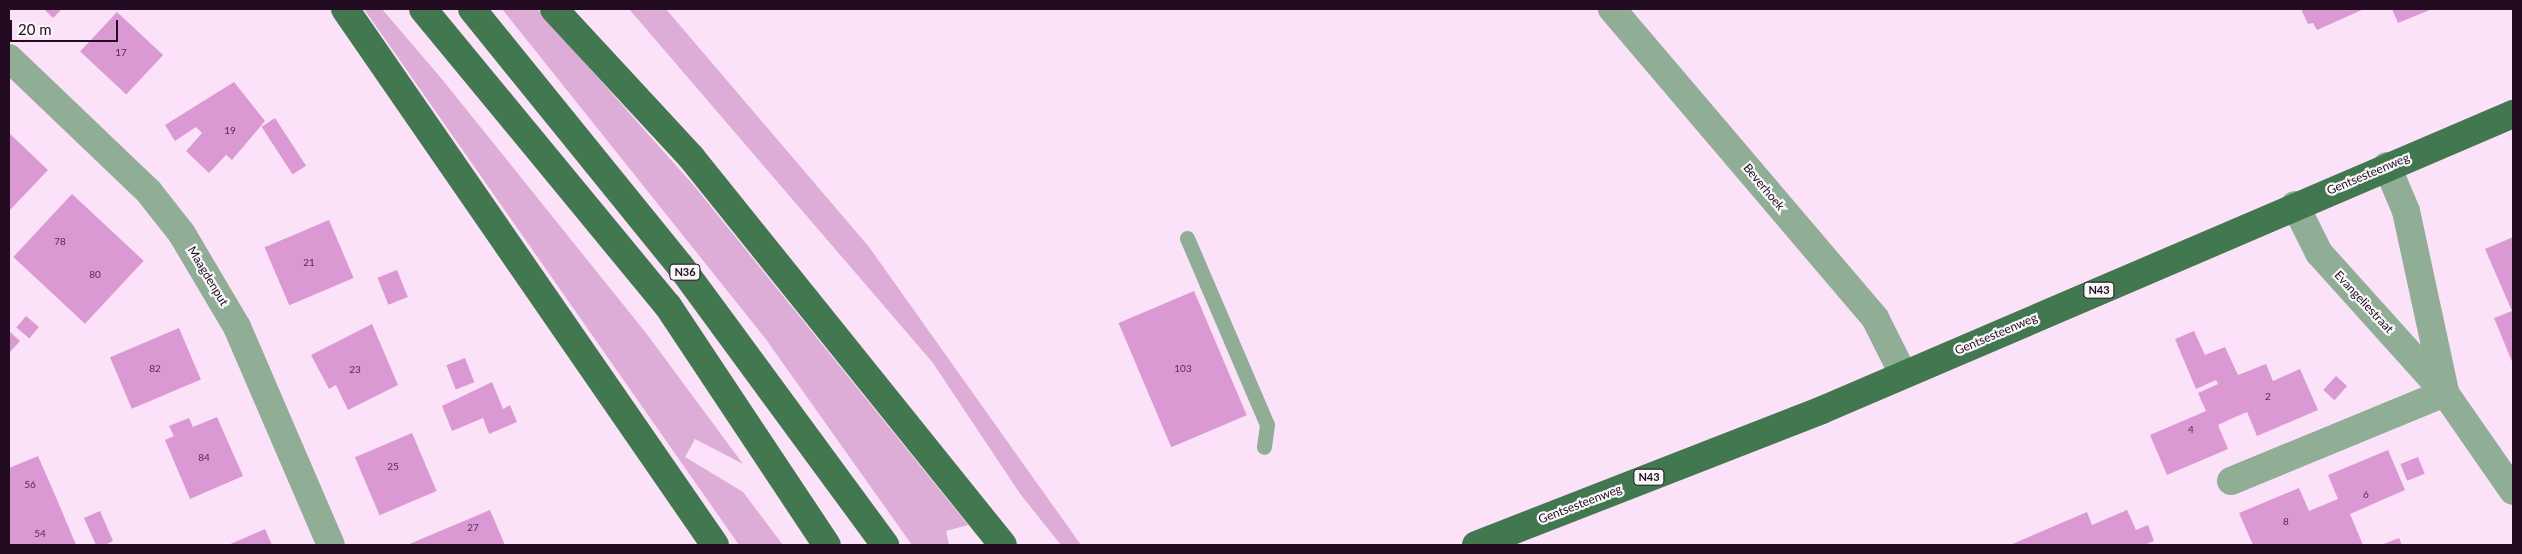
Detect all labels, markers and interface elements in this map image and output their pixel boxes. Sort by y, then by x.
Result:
scale bar [12,10,120,42]
text: 20 m [18,20,52,38]
house number: 17 [115,47,127,59]
house number: 19 [224,125,236,137]
street label: Gentsesteenweg [2325,150,2411,198]
street label: Beverhoek [1740,161,1788,213]
house number: 78 [54,236,66,248]
street label: Maagdenput [185,244,231,308]
house number: 21 [303,257,315,269]
road number: N36 [669,264,701,280]
street label: Evangeliestraat [2332,268,2396,336]
house number: 80 [89,269,101,281]
road number: N43 [2083,282,2115,298]
street label: Gentsesteenweg [1953,310,2039,358]
house number: 82 [149,363,161,375]
house number: 103 [1174,363,1192,375]
house number: 23 [349,364,361,376]
house number: 2 [2265,391,2271,403]
house number: 4 [2188,424,2194,436]
house number: 84 [198,452,210,464]
house number: 25 [387,461,399,473]
road number: N43 [1633,468,1665,486]
house number: 56 [24,479,36,491]
street label: Gentsesteenweg [1536,481,1624,527]
house number: 6 [2363,489,2369,501]
house number: 8 [2283,516,2289,528]
house number: 27 [467,522,479,534]
house number: 54 [34,528,46,540]

